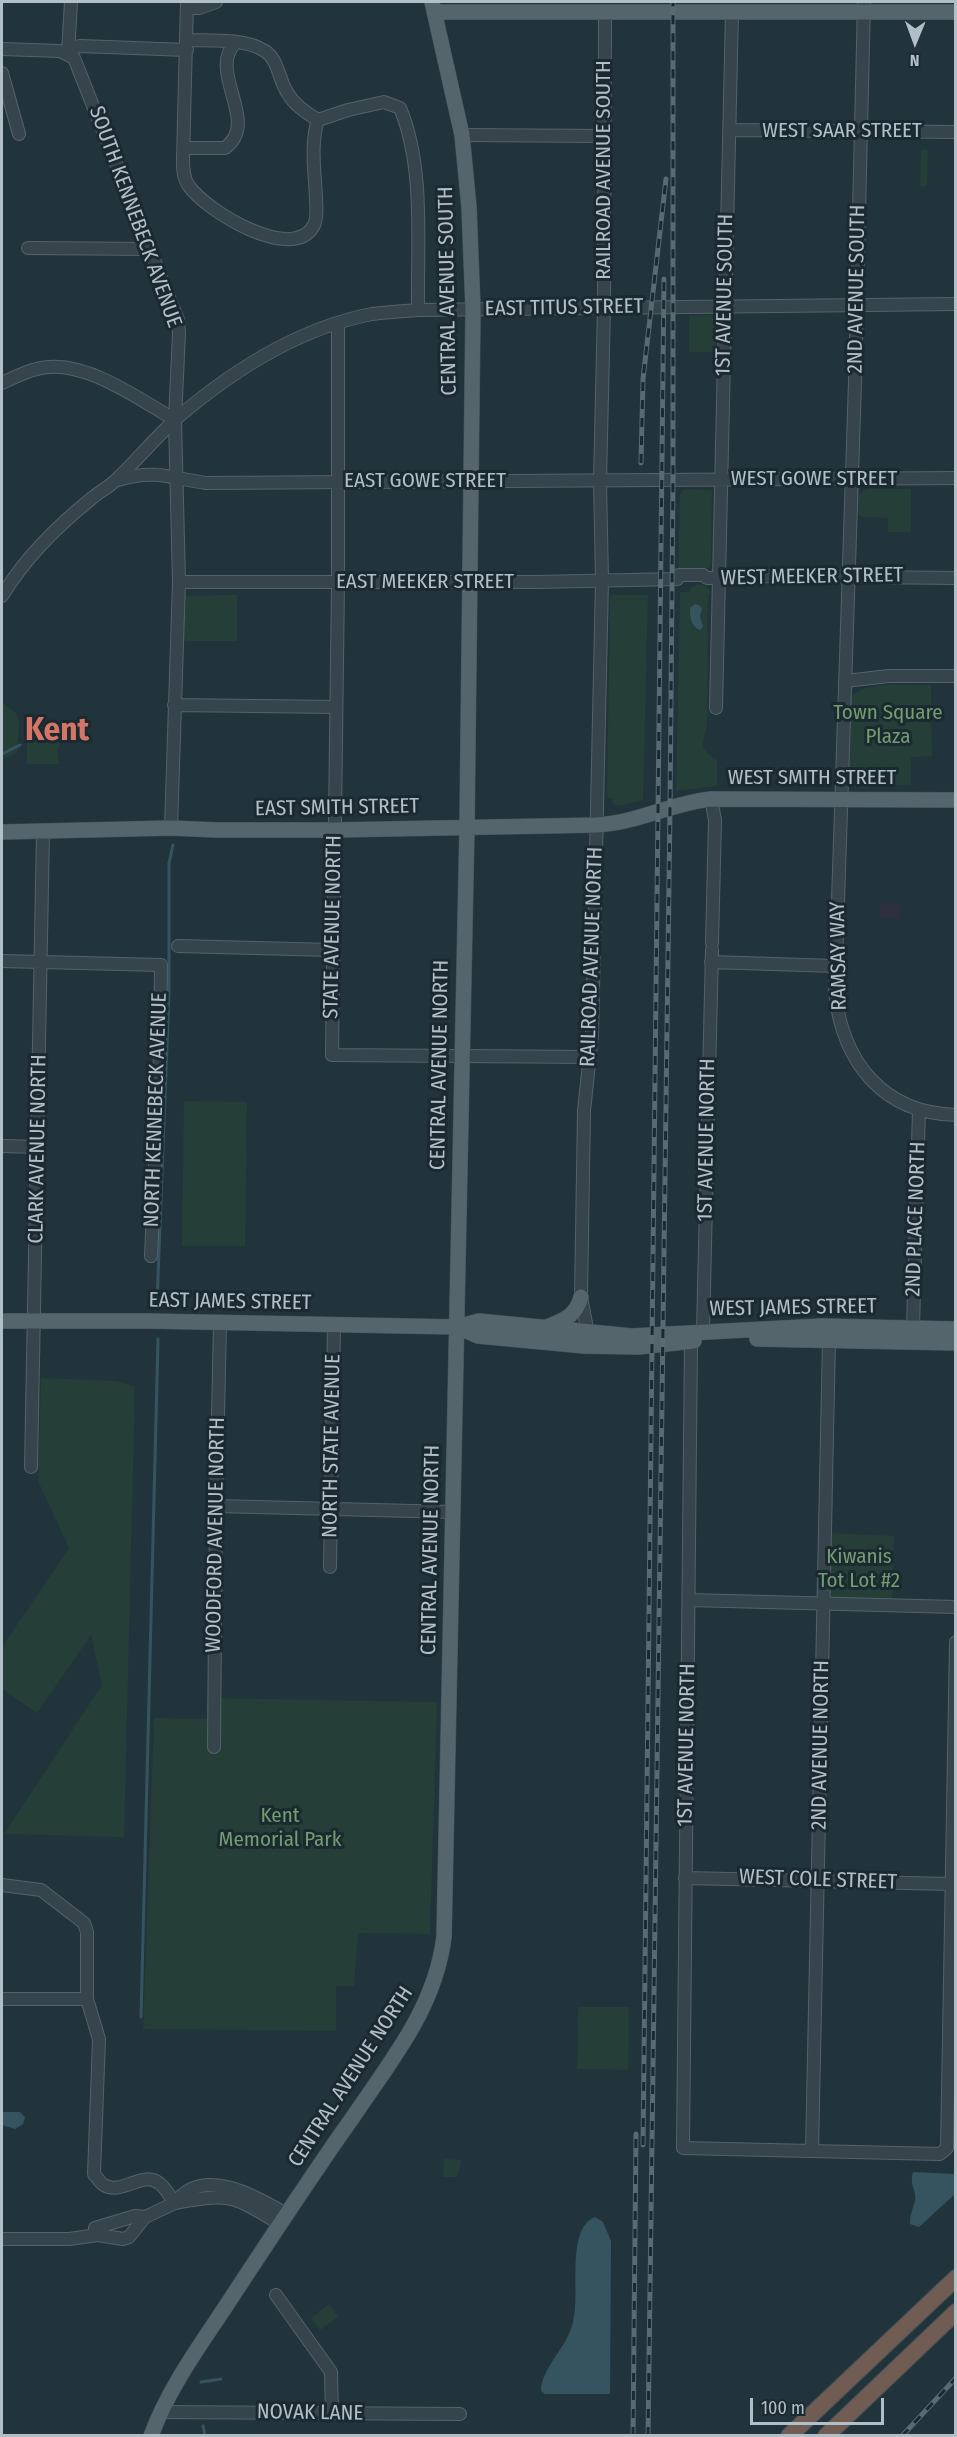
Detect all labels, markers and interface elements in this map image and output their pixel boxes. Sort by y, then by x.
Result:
north arrow [885,12,945,72]
text: N [910,51,920,70]
street label: RAILROAD AVENUE SOUTH [591,60,617,280]
street label: SOUTH KENNEBECK AVENUE [83,103,187,331]
street label: WEST SAAR STREET [762,118,922,144]
street label: CENTRAL AVENUE SOUTH [434,186,462,396]
street label: 2ND AVENUE SOUTH [843,204,871,374]
street label: 1ST AVENUE SOUTH [711,214,739,376]
street label: EAST TITUS STREET [485,294,643,322]
street label: WEST GOWE STREET [731,466,897,492]
street label: EAST GOWE STREET [344,468,506,494]
street label: WEST MEEKER STREET [721,563,903,591]
street label: EAST MEEKER STREET [336,569,514,595]
park label: Town Square Plaza [833,700,943,750]
district label: Kent [25,711,89,751]
street label: WEST SMITH STREET [728,765,896,791]
street label: EAST SMITH STREET [255,794,419,822]
street label: STATE AVENUE NORTH [319,835,347,1019]
street label: RAILROAD AVENUE NORTH [576,846,608,1068]
street label: RAMSAY WAY [825,901,853,1011]
street label: CENTRAL AVENUE NORTH [426,960,454,1170]
street label: NORTH KENNEBECK AVENUE [139,992,173,1228]
street label: CLARK AVENUE NORTH [24,1054,52,1244]
street label: 1ST AVENUE NORTH [693,1058,721,1222]
street label: 2ND PLACE NORTH [901,1141,931,1297]
street label: EAST JAMES STREET [148,1288,312,1316]
street label: WEST JAMES STREET [709,1294,877,1322]
street label: NORTH STATE AVENUE [318,1354,346,1538]
street label: WOODFORD AVENUE NORTH [201,1417,231,1653]
street label: CENTRAL AVENUE NORTH [417,1445,445,1655]
park label: Kiwanis Tot Lot #2 [818,1544,900,1594]
street label: 2ND AVENUE NORTH [807,1660,835,1830]
street label: 1ST AVENUE NORTH [673,1663,701,1827]
park label: Kent Memorial Park [219,1803,341,1853]
street label: WEST COLE STREET [739,1865,897,1895]
street label: CENTRAL AVENUE NORTH [283,1982,419,2172]
scale bar [753,2386,886,2424]
text: 100 m [761,2397,805,2419]
street label: NOVAK LANE [257,2399,363,2427]

